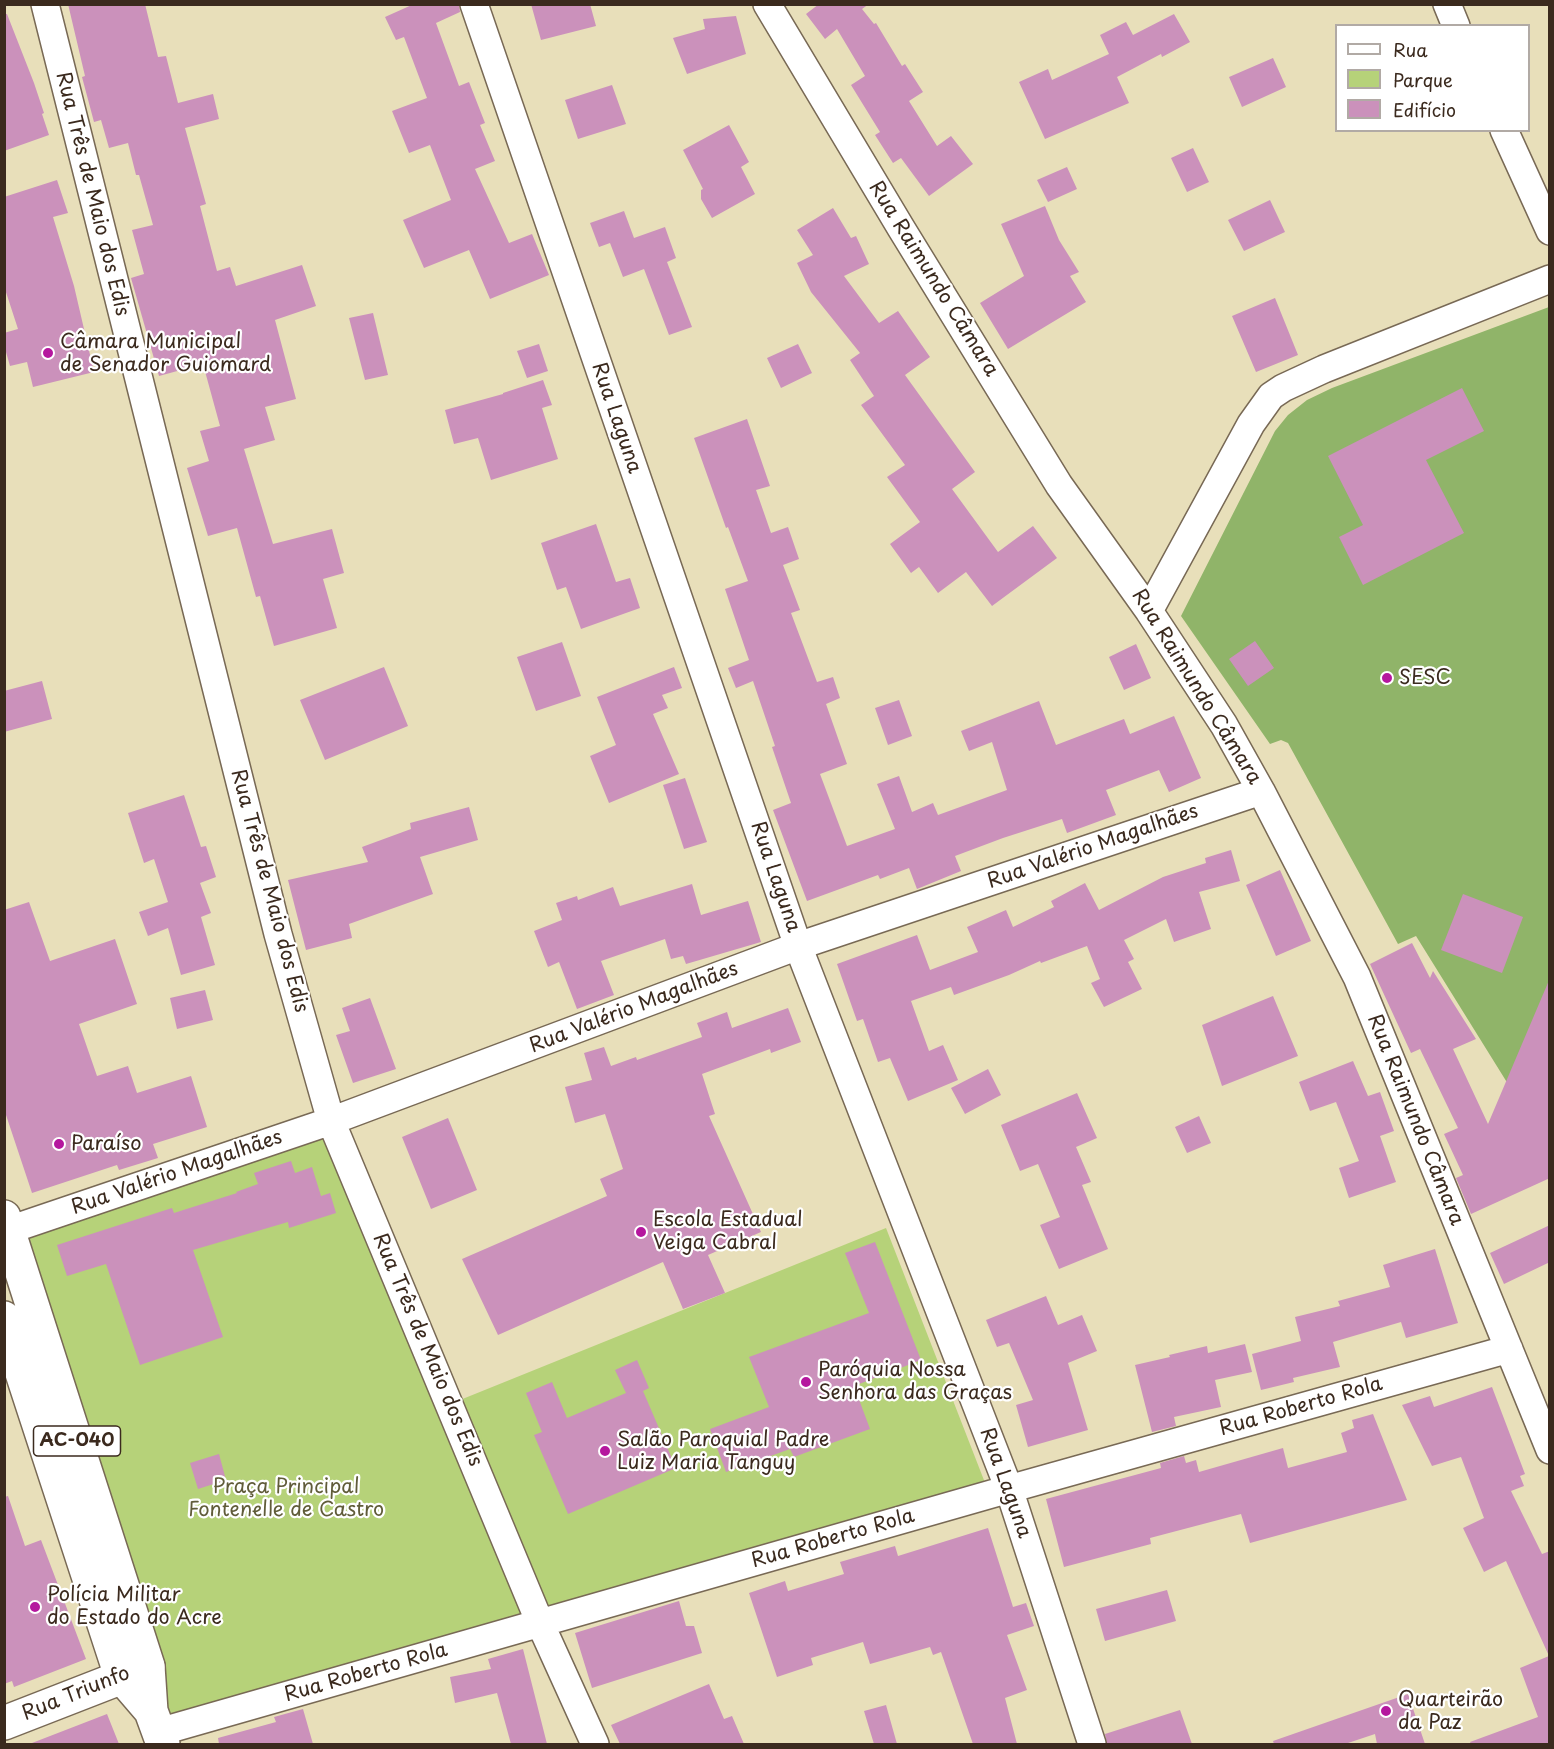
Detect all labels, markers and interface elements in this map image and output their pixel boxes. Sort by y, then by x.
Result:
legend [1335,24,1530,132]
text: Rua [1393,36,1428,63]
text: Parque [1393,66,1453,93]
street label: Rua Três de Maio dos Edis [50,69,134,319]
text: Edifício [1393,96,1456,123]
street label: Rua Raimundo Câmara [863,177,1003,381]
place label: Câmara Municipal de Senador Guiomard [60,330,271,377]
marker: Câmara Municipal de Senador Guiomard [41,346,55,360]
street label: Rua Laguna [586,359,646,477]
street label: Rua Raimundo Câmara [1126,585,1266,789]
place label: SESC [1399,666,1451,690]
marker: SESC [1380,671,1394,685]
street label: Rua Três de Maio dos Edis [225,767,313,1015]
street label: Rua Valério Magalhães [984,800,1202,894]
street label: Rua Laguna [745,818,805,936]
street label: Rua Valério Magalhães [526,957,742,1059]
street label: Rua Raimundo Câmara [1362,1011,1468,1229]
street label: Rua Valério Magalhães [68,1126,286,1220]
place label: Paraíso [71,1132,141,1156]
marker: Paraíso [52,1137,66,1151]
place label: Escola Estadual Veiga Cabral [653,1208,802,1255]
marker: Escola Estadual Veiga Cabral [634,1225,648,1239]
street label: Rua Três de Maio dos Edis [367,1230,487,1470]
place label: Paróquia Nossa Senhora das Graças [818,1358,1012,1405]
street label: Rua Roberto Rola [1217,1372,1385,1442]
marker: Paróquia Nossa Senhora das Graças [799,1375,813,1389]
street label: Rua Laguna [974,1425,1036,1541]
road number: AC-040 [34,1426,121,1456]
place label: Salão Paroquial Padre Luiz Maria Tanguy [617,1428,829,1475]
marker: Salão Paroquial Padre Luiz Maria Tanguy [598,1444,612,1458]
park label: Praça Principal Fontenelle de Castro [188,1475,384,1522]
street label: Rua Roberto Rola [749,1504,917,1574]
place label: Polícia Militar do Estado do Acre [47,1583,222,1630]
marker: Polícia Militar do Estado do Acre [28,1600,42,1614]
street label: Rua Roberto Rola [282,1638,450,1708]
street label: Rua Triunfo [19,1662,133,1726]
place label: Quarteirão da Paz [1398,1688,1503,1735]
marker: Quarteirão da Paz [1379,1704,1393,1718]

